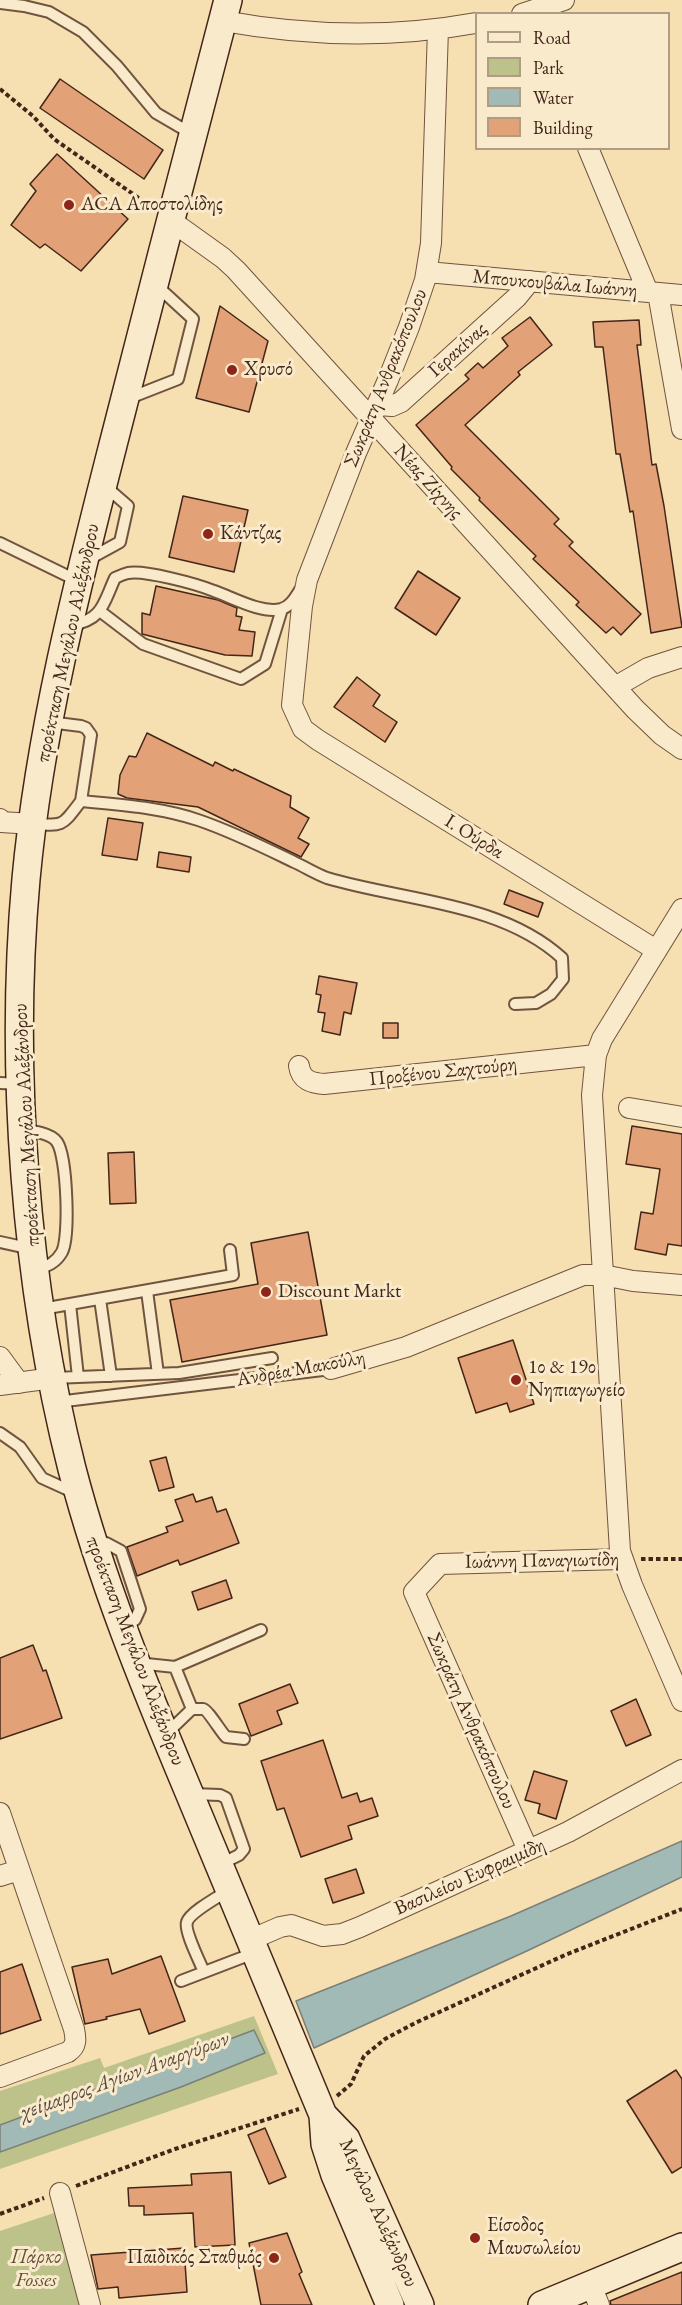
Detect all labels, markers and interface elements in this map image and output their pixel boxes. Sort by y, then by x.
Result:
legend [475,12,670,150]
text: Road [533,26,571,49]
text: Park [533,56,564,79]
text: Water [533,86,574,109]
text: Building [533,116,593,139]
place label: ACA Αποστολίδης [81,193,223,217]
marker: ACA Αποστολίδης [62,198,76,212]
street label: Μπουκουβάλα Ιωάννη [472,265,638,303]
street label: Σωκράτη Ανθρακόπουλου [339,285,433,471]
street label: Γερακίνας [424,317,492,383]
place label: Χρυσό [244,358,293,382]
marker: Χρυσό [225,363,239,377]
street label: Νέας Ζίχνης [388,440,468,524]
street label: προέκταση Μεγάλου Αλεξάνδρου [31,521,105,765]
place label: Κάντζας [220,522,281,546]
marker: Κάντζας [201,527,215,541]
street label: Ι. Ούρδα [440,810,508,864]
street label: προέκταση Μεγάλου Αλεξάνδρου [9,1003,45,1247]
street label: Προξένου Σαχτούρη [368,1052,518,1092]
place label: Discount Markt [278,1280,401,1304]
marker: Discount Markt [259,1285,273,1299]
street label: Ανδρέα Μακούλη [235,1346,367,1392]
place label: 1ο & 19ο Νηπιαγωγείο [528,1356,625,1403]
marker: 1ο & 19ο Νηπιαγωγείο [509,1373,523,1387]
street label: προέκταση Μεγάλου Αλεξάνδρου [80,1533,190,1769]
street label: Ιωάννη Παναγιωτίδη [465,1548,619,1574]
street label: Σωκράτη Ανθρακόπουλου [421,1629,521,1813]
street label: Βασιλείου Ευφραιμίδη [391,1833,549,1921]
water label: χείμαρρος Αγίων Αναργύρων [17,2026,233,2126]
street label: Μεγάλου Αλεξάνδρου [333,2135,423,2291]
place label: Είσοδος Μαυσωλείου [487,2214,581,2261]
marker: Είσοδος Μαυσωλείου [468,2231,482,2245]
park label: Πάρκο Fosses [11,2246,61,2293]
place label: Παιδικός Σταθμός [127,2246,262,2270]
marker: Παιδικός Σταθμός [267,2251,281,2265]

